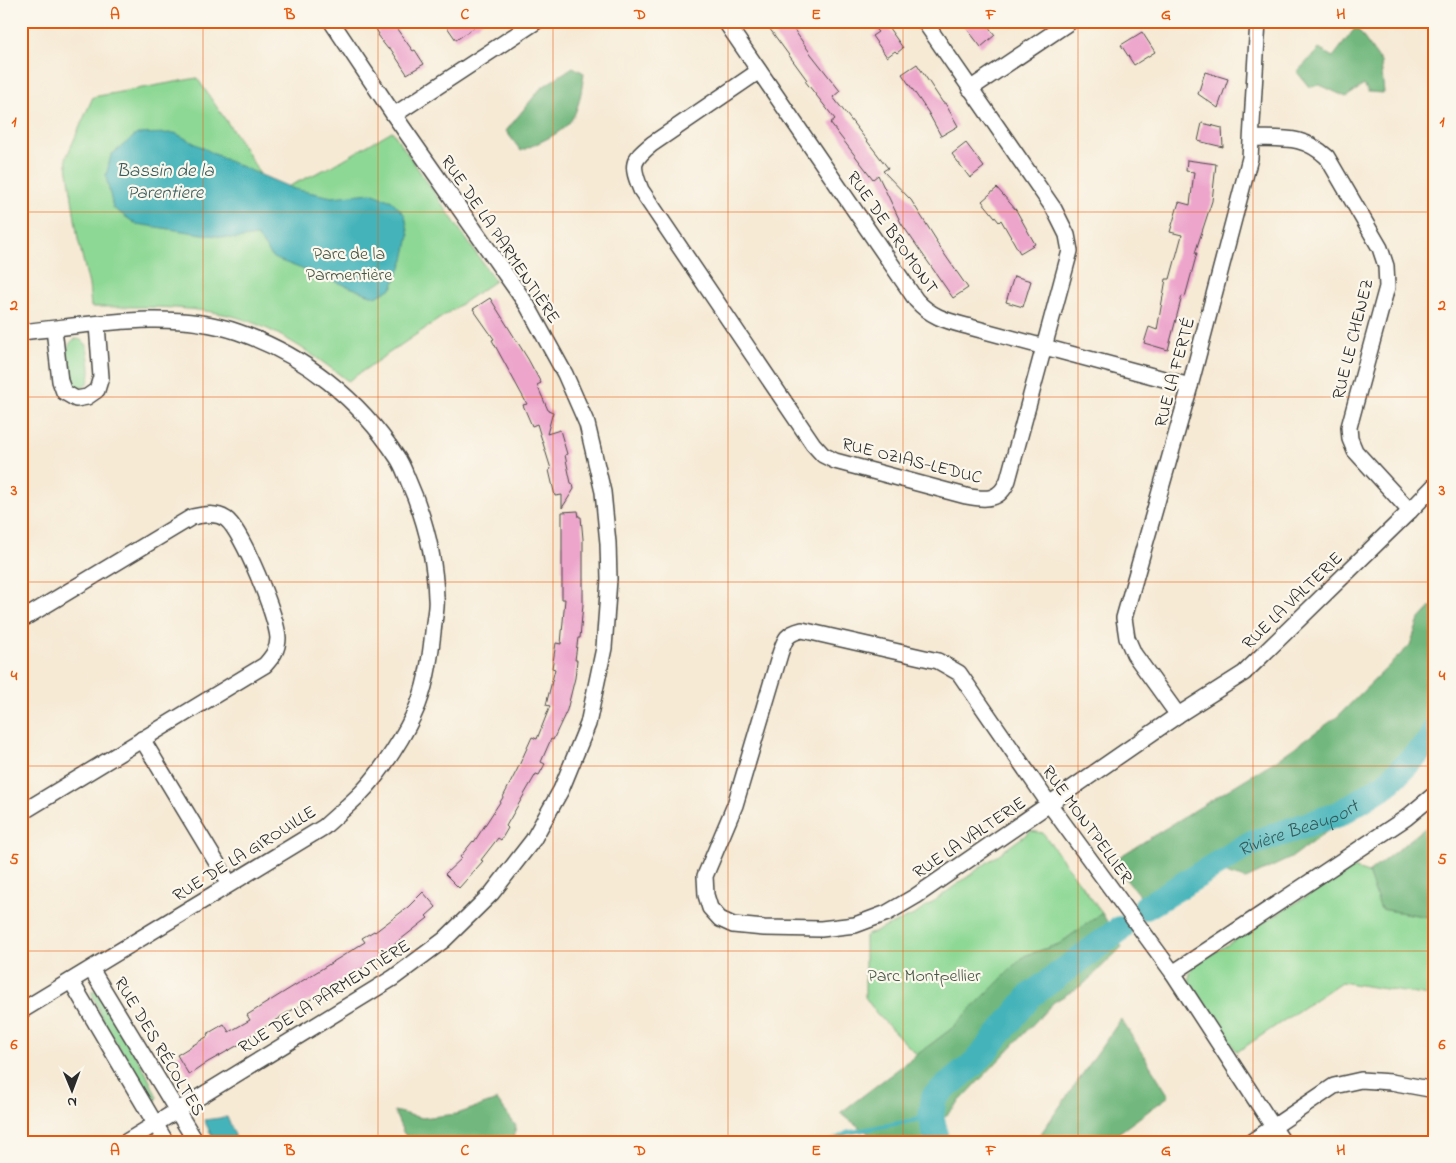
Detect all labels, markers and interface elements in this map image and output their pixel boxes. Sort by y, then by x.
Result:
text: A [110,3,120,27]
text: B [284,3,296,27]
text: C [461,3,470,27]
text: D [633,3,646,27]
text: E [811,3,821,27]
text: F [985,3,997,27]
text: G [1161,3,1171,27]
text: H [1336,3,1346,27]
text: 1 [11,110,17,134]
text: 1 [1439,110,1445,134]
street label: RUE DE LA PARMENTIÈRE [433,151,566,330]
water label: Bassin de la Parentiere [116,158,214,207]
street label: RUE DE BROMONT [839,166,943,300]
park label: Parc de la Parmentière [306,242,393,289]
street label: RUE LE CHENEZ [1326,276,1381,402]
text: 2 [9,294,18,318]
text: 2 [1437,294,1446,318]
street label: RUE LA FERTÉ [1149,315,1203,430]
street label: RUE OZIAS-LEDUC [839,432,984,492]
text: 3 [10,479,18,503]
text: 3 [1438,479,1446,503]
street label: RUE LA VALTERIE [1237,546,1350,656]
text: 4 [10,664,18,688]
text: 4 [1438,664,1446,688]
street label: RUE MONTPELLIER [1035,761,1138,890]
street label: RUE LA VALTERIE [908,791,1032,886]
water label: Rivière Beauport [1233,793,1366,865]
street label: RUE DE LA GIROUILLE [168,800,322,909]
text: 5 [9,848,19,872]
text: 5 [1437,848,1447,872]
street label: RUE DE LA PARMENTIÈRE [234,934,416,1061]
park label: Parc Montpellier [867,964,981,990]
street label: RUE DES RÉCOLTES [106,972,210,1122]
text: 6 [9,1033,18,1057]
text: 6 [1437,1033,1446,1057]
north arrow [48,1066,98,1116]
text: N [67,1091,77,1112]
text: A [110,1139,120,1163]
text: B [284,1139,296,1163]
text: C [461,1139,470,1163]
text: D [633,1139,646,1163]
text: E [811,1139,821,1163]
text: F [985,1139,997,1163]
text: G [1161,1139,1171,1163]
text: H [1336,1139,1346,1163]

